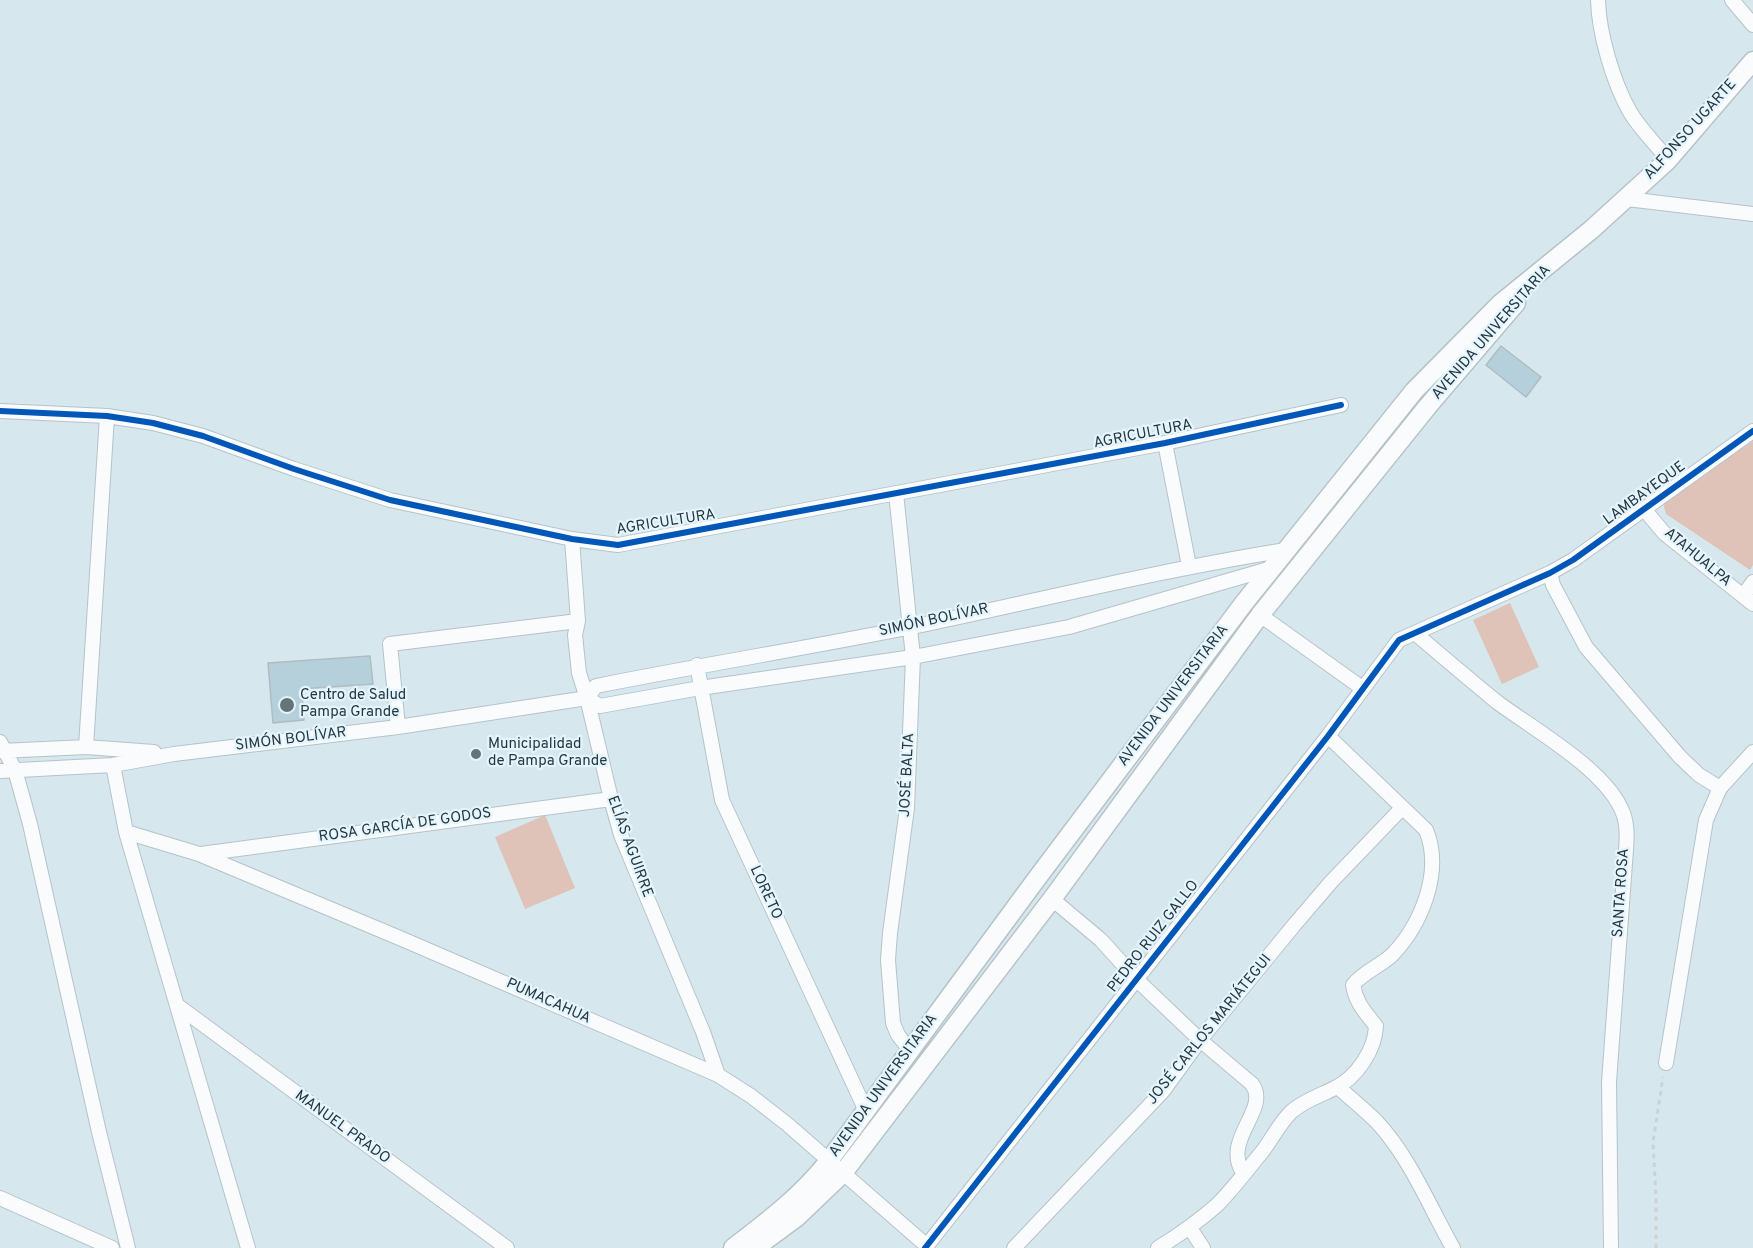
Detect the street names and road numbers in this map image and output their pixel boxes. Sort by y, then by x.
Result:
street label: ALFONSO UGARTE [1641,76,1741,184]
street label: AVENIDA UNIVERSITARIA [1429,262,1555,404]
street label: AGRICULTURA [1092,417,1194,453]
street label: LAMBAYEQUE [1601,458,1689,530]
street label: AGRICULTURA [615,506,717,540]
street label: ATAHUALPA [1660,525,1734,591]
street label: SIMÓN BOLÍVAR [877,601,991,641]
street label: AVENIDA UNIVERSITARIA [1115,622,1233,770]
street label: SIMÓN BOLÍVAR [234,724,348,756]
street label: JOSÉ BALTA [897,732,919,818]
street label: ELÍAS AGUIRRE [602,794,656,900]
street label: ROSA GARCÍA DE GODOS [318,805,492,847]
street label: SANTA ROSA [1610,848,1634,938]
street label: LORETO [745,863,785,923]
street label: PEDRO RUIZ GALLO [1104,877,1204,997]
street label: JOSÉ CARLOS MARIÁTEGUI [1144,951,1276,1109]
street label: PUMACAHUA [503,975,593,1029]
street label: AVENIDA UNIVERSITARIA [826,1011,942,1161]
street label: MANUEL PRADO [291,1087,393,1169]

